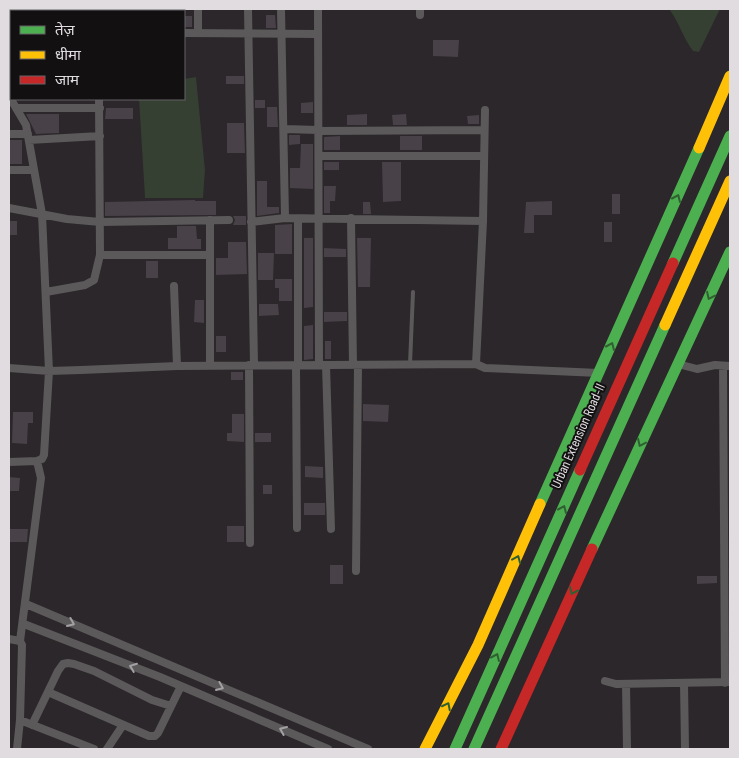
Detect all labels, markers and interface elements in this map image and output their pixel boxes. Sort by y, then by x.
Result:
legend [10,10,185,100]
text: तेज़ [55,21,76,40]
text: धीमा [55,46,82,65]
text: जाम [55,71,80,90]
one-way arrow [671,194,682,203]
one-way arrow [705,291,716,300]
one-way arrow [604,342,615,351]
street label: Urban Extension Road-II [547,381,609,491]
one-way arrow [636,438,647,447]
one-way arrow [556,505,567,514]
one-way arrow [511,555,521,564]
one-way arrow [569,586,579,595]
one-way arrow [66,617,75,628]
one-way arrow [490,653,500,662]
one-way arrow [130,663,138,673]
one-way arrow [215,681,224,692]
one-way arrow [441,702,451,711]
one-way arrow [279,726,288,736]

